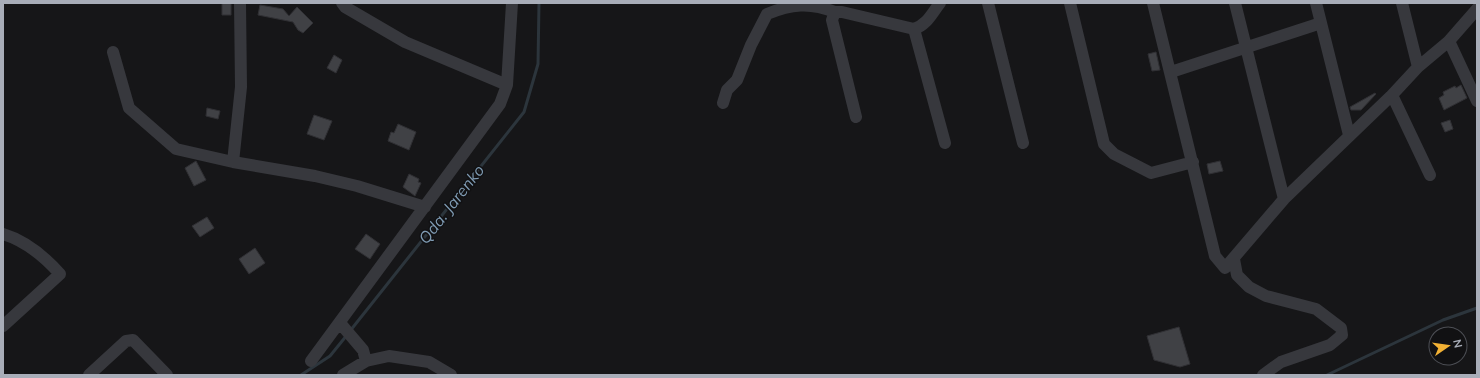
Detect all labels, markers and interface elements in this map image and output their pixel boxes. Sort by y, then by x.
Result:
water label: Qda. Jarenko [414,160,488,248]
north arrow [1428,326,1468,366]
text: N [1450,338,1465,349]

